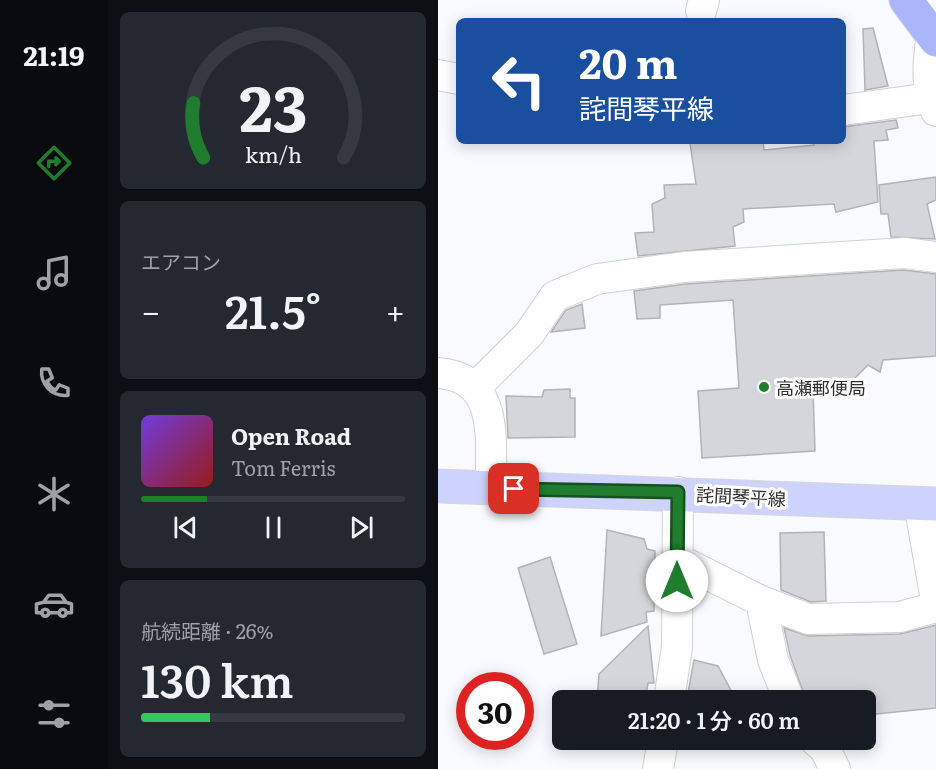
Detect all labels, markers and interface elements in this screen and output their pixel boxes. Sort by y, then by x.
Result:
text: 20 m [579,30,678,92]
text: 21:19 [23,34,85,74]
icon: left [480,42,558,120]
text: 23 [239,59,307,151]
text: 詫間琴平線 [579,87,714,127]
text: km/h [244,138,302,170]
icon: directions [33,142,75,184]
text: エアコン [141,246,221,276]
icon: music [33,252,75,294]
text: 21.5° [225,276,321,343]
text: − [141,285,160,334]
text: + [386,285,405,334]
icon: phone [33,362,75,404]
place label: 高瀬郵便局 [776,374,866,401]
marker: 高瀬郵便局 [757,380,771,394]
text: Open Road [231,419,351,452]
text: Tom Ferris [231,452,336,482]
pin [488,463,539,514]
icon: arrive [497,472,530,505]
icon: climate [33,473,75,515]
street label: 詫間琴平線 [695,480,787,512]
icon: previous [169,511,202,544]
icon: pause [257,511,290,544]
icon: next [345,511,378,544]
position arrow [645,549,709,613]
icon: car [33,583,75,625]
text: 航続距離 · 26% [141,615,274,645]
text: 130 km [141,645,294,712]
speed limit sign: 30 [456,672,534,750]
icon: filters [33,693,75,735]
text: 21:20 · 1 分 · 60 m [628,703,800,736]

